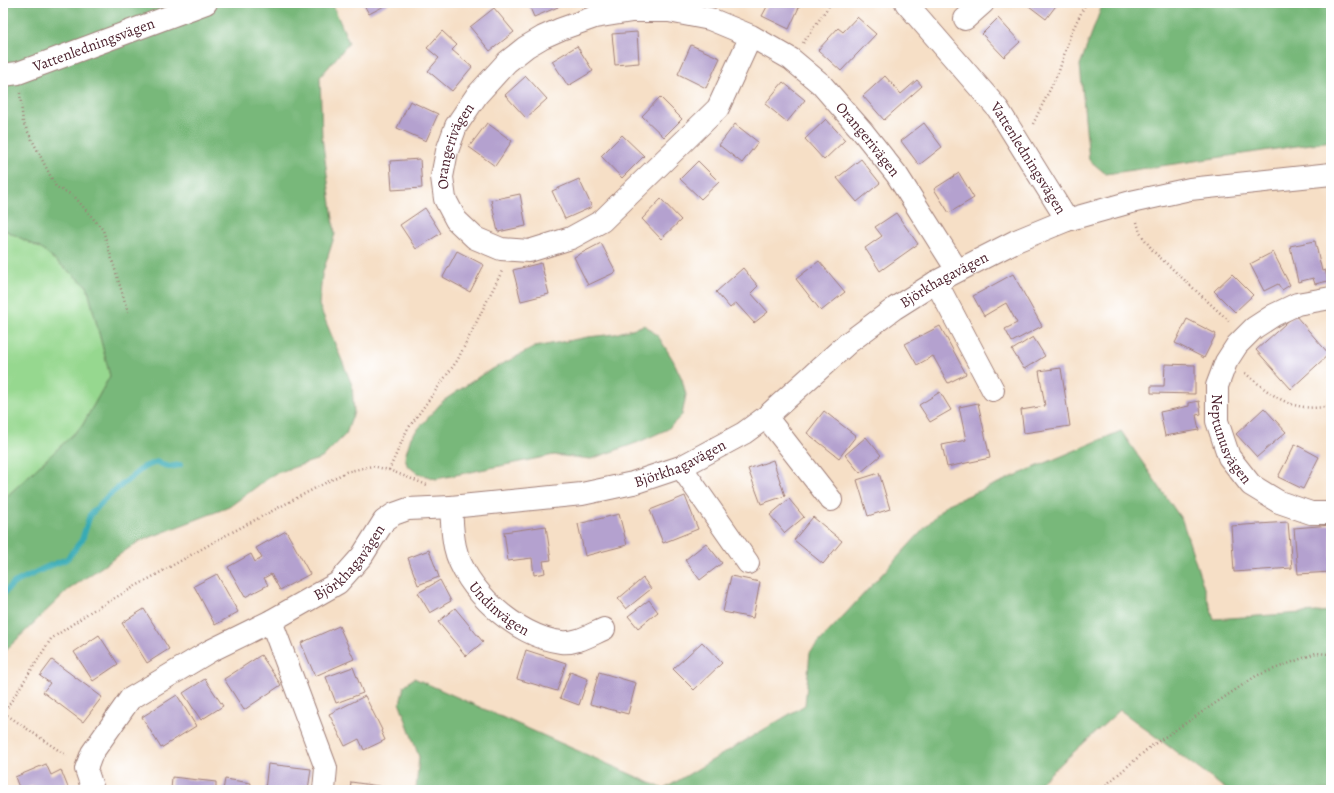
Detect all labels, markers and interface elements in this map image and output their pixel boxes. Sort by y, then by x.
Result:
street label: Vattenledningsvägen [29,13,157,77]
street label: Vattenledningsvägen [985,97,1071,218]
street label: Orangerivägen [831,98,905,181]
street label: Orangerivägen [432,99,479,191]
street label: Björkhagavägen [896,247,992,312]
street label: Neptunusvägen [1207,394,1256,488]
street label: Björkhagavägen [632,435,729,492]
street label: Björkhagavägen [310,521,389,605]
street label: Undinvägen [464,577,533,640]

